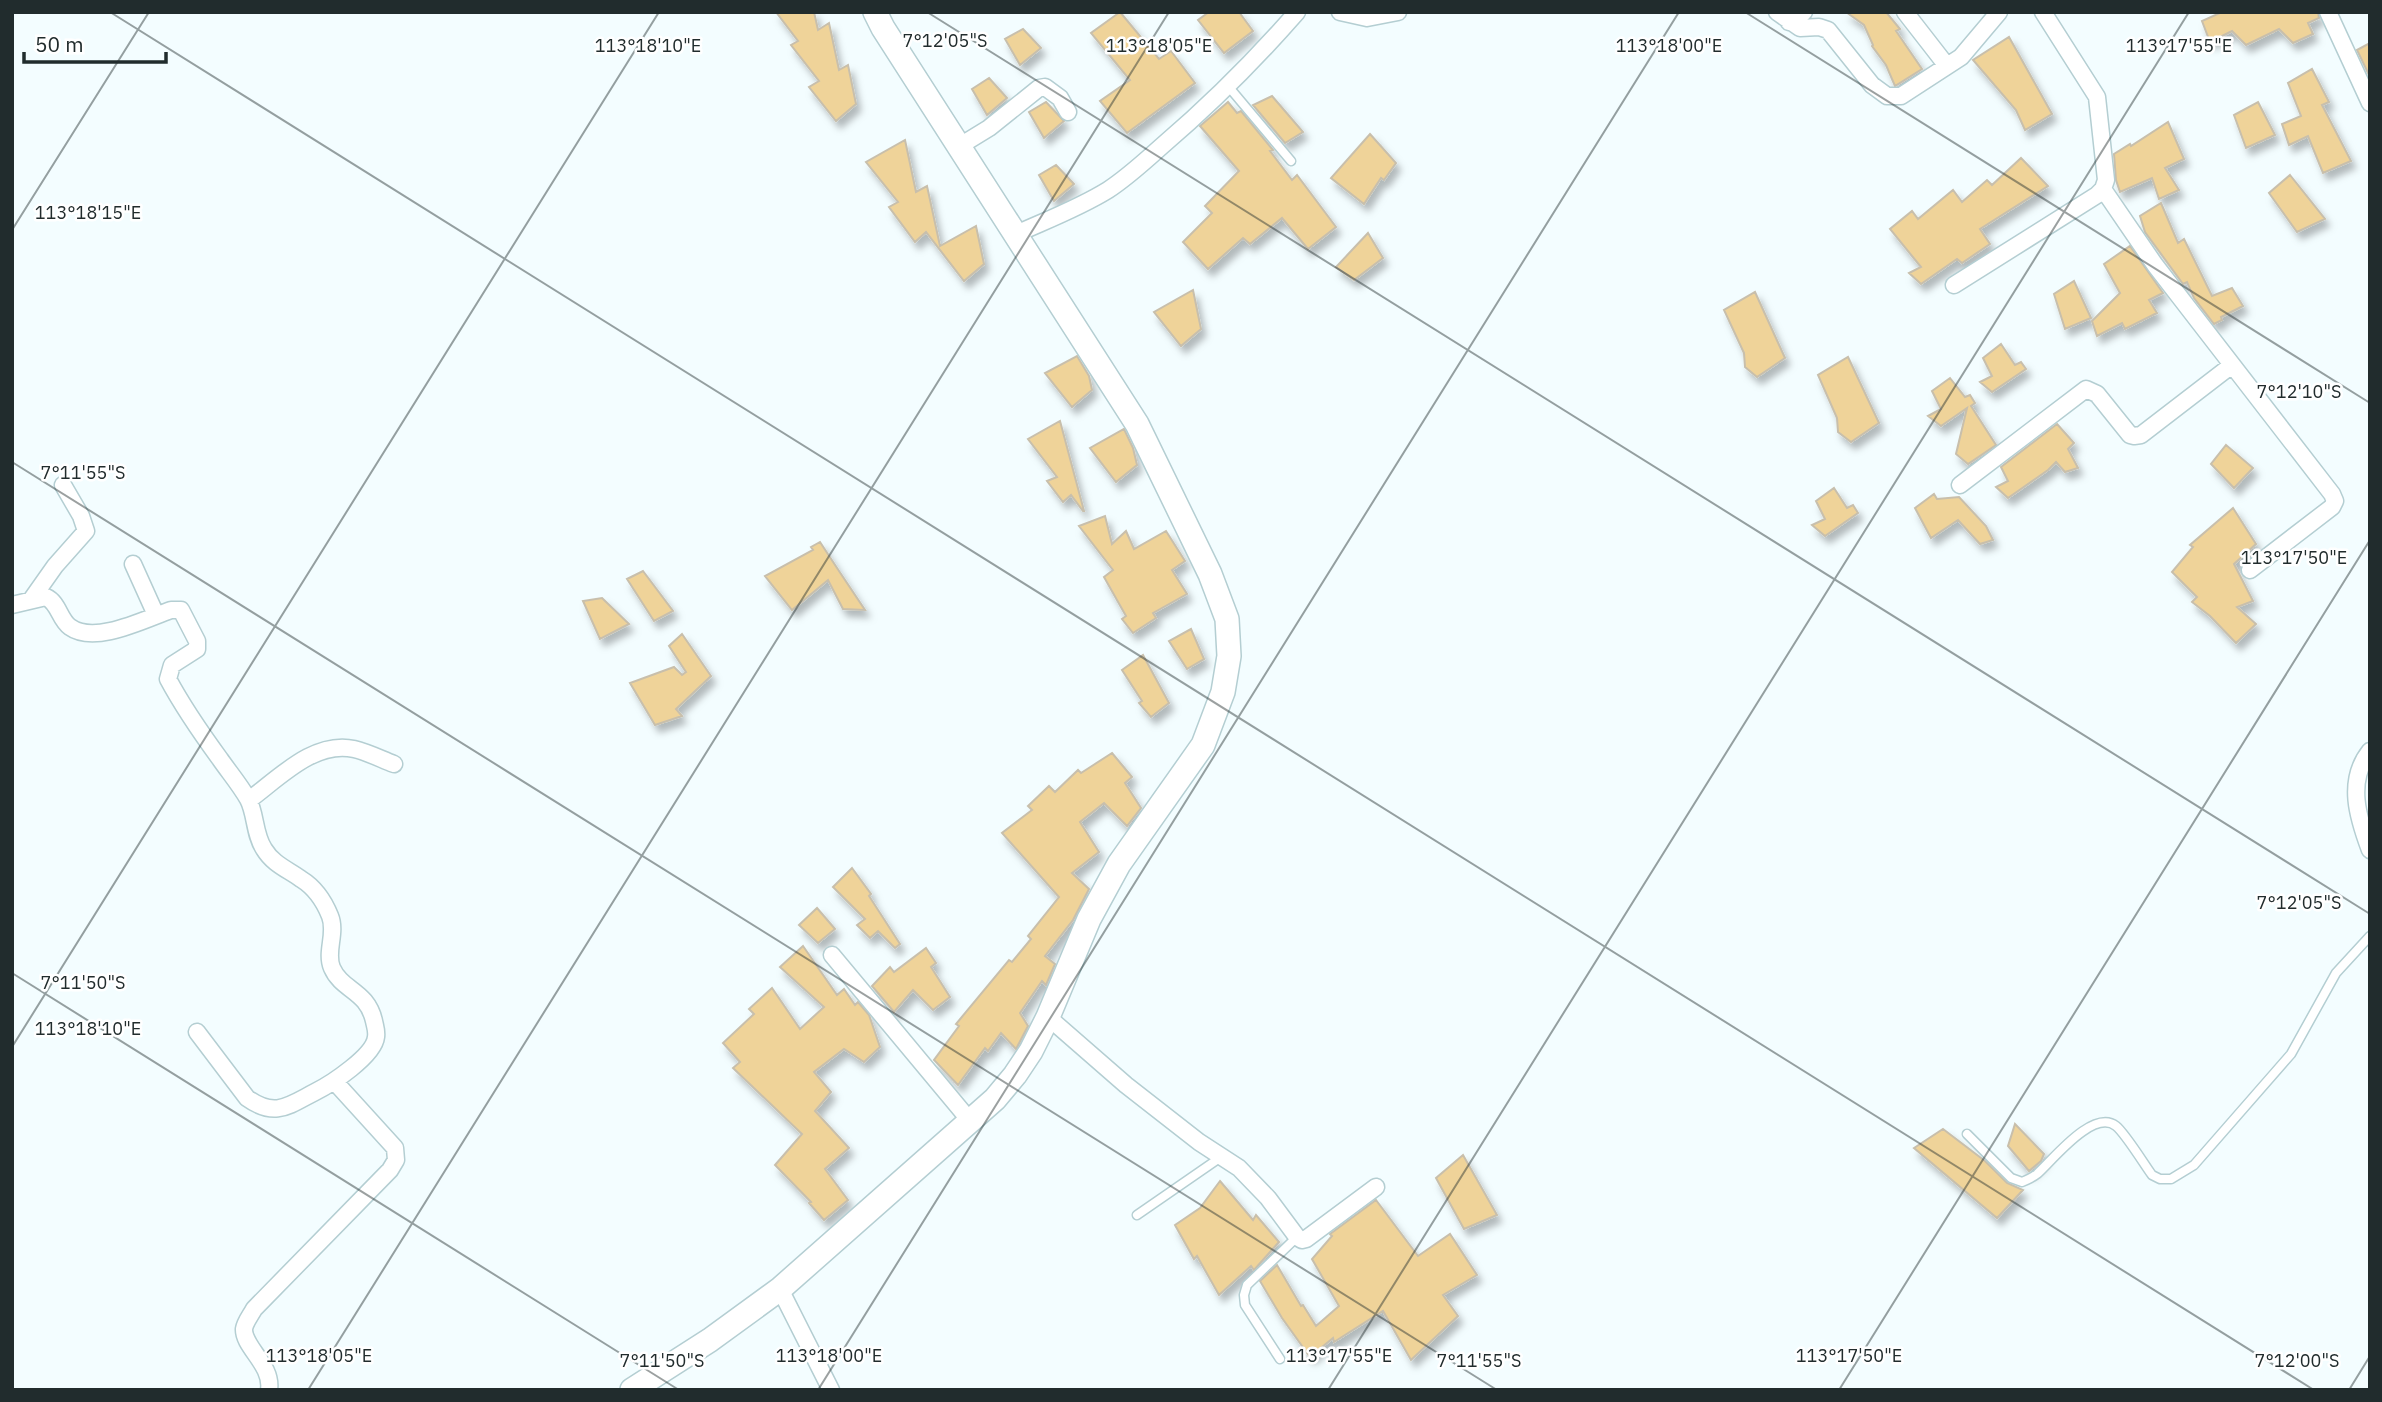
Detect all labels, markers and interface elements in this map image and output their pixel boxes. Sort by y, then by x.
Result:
scale bar [24,21,166,65]
text: 7°12'05"S [903,29,987,52]
text: 50 m [35,30,84,58]
text: 113°18'10"E [595,34,701,57]
text: 113°18'05"E [1106,34,1212,57]
text: 113°18'00"E [1616,34,1722,57]
text: 113°17'55"E [2126,34,2232,57]
text: 113°18'15"E [35,201,141,224]
text: 7°12'10"S [2257,380,2341,403]
text: 7°11'55"S [41,461,125,484]
text: 113°17'50"E [2241,546,2347,569]
text: 7°12'05"S [2257,891,2341,914]
text: 7°11'50"S [41,971,125,994]
text: 113°18'10"E [35,1017,141,1040]
text: 113°18'05"E [266,1344,372,1367]
text: 113°18'00"E [776,1344,882,1367]
text: 113°17'55"E [1286,1344,1392,1367]
text: 113°17'50"E [1796,1344,1902,1367]
text: 7°11'50"S [620,1349,704,1372]
text: 7°11'55"S [1437,1349,1521,1372]
text: 7°12'00"S [2255,1349,2339,1372]

